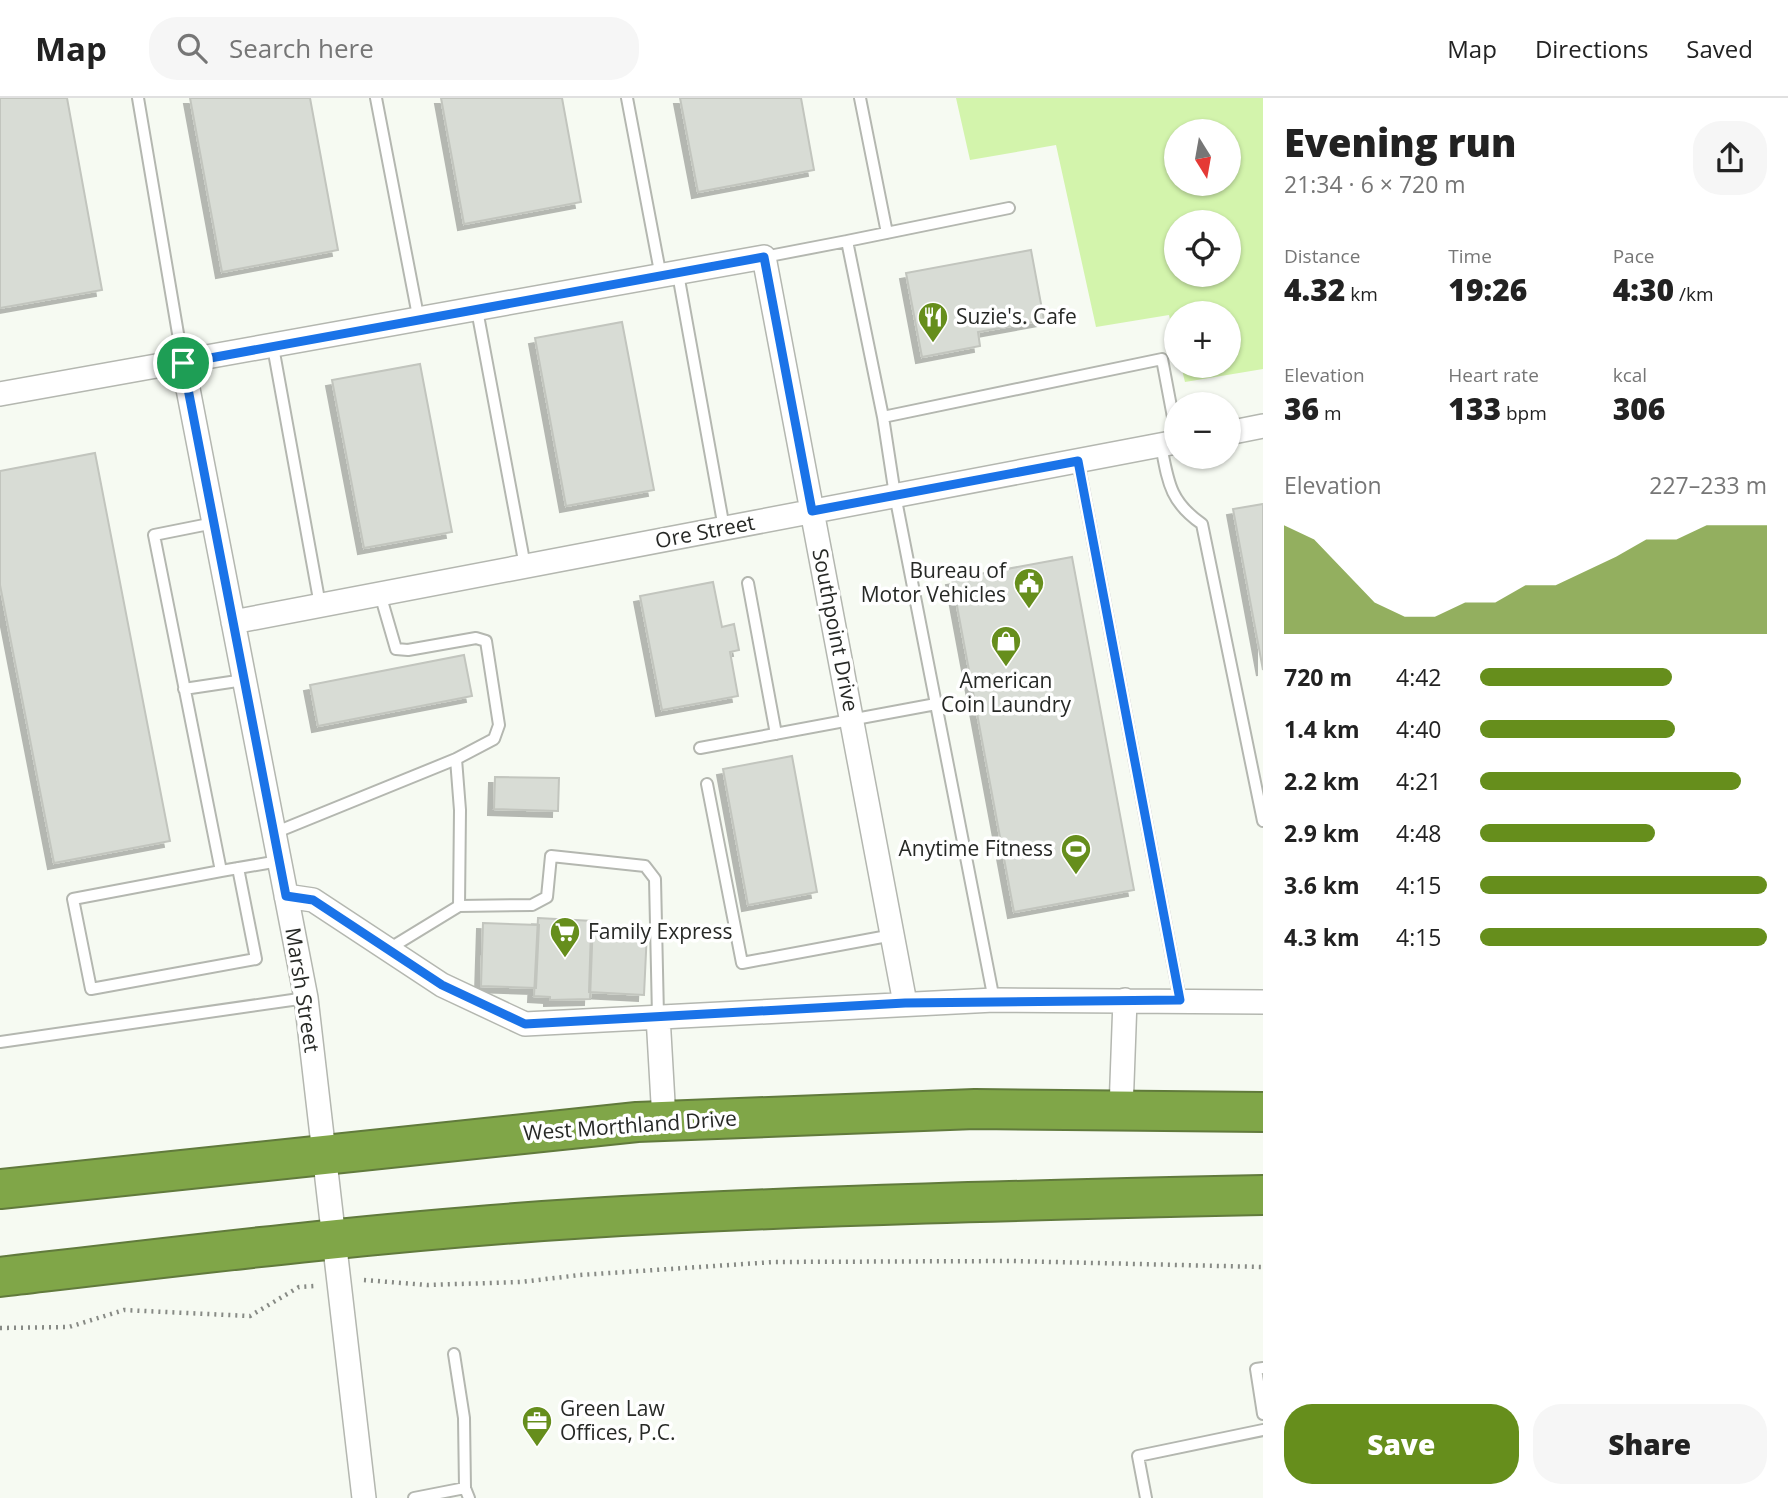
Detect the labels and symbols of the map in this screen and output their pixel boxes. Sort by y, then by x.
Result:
north arrow [1164,119,1241,196]
restaurant icon: Suzie's. Cafe [916,300,950,344]
place label: Suzie's. Cafe [956,302,1077,330]
pin [153,333,213,393]
street label: Ore Street [653,508,757,554]
street label: Southpoint Drive [806,546,866,714]
place label: Bureau of Motor Vehicles [861,556,1008,608]
public building icon: Bureau of Motor Vehicles [1012,566,1046,610]
shop icon: American Coin Laundry [989,624,1023,668]
place label: American Coin Laundry [941,666,1071,718]
sports icon: Anytime Fitness [1059,832,1093,876]
place label: Anytime Fitness [899,834,1053,862]
supermarket icon: Family Express [548,915,582,959]
place label: Family Express [588,917,732,945]
street label: Marsh Street [279,925,327,1054]
street label: West Morthland Drive [522,1104,738,1146]
place label: Green Law Offices, P.C. [560,1394,675,1446]
office icon: Green Law Offices, P.C. [520,1404,554,1448]

